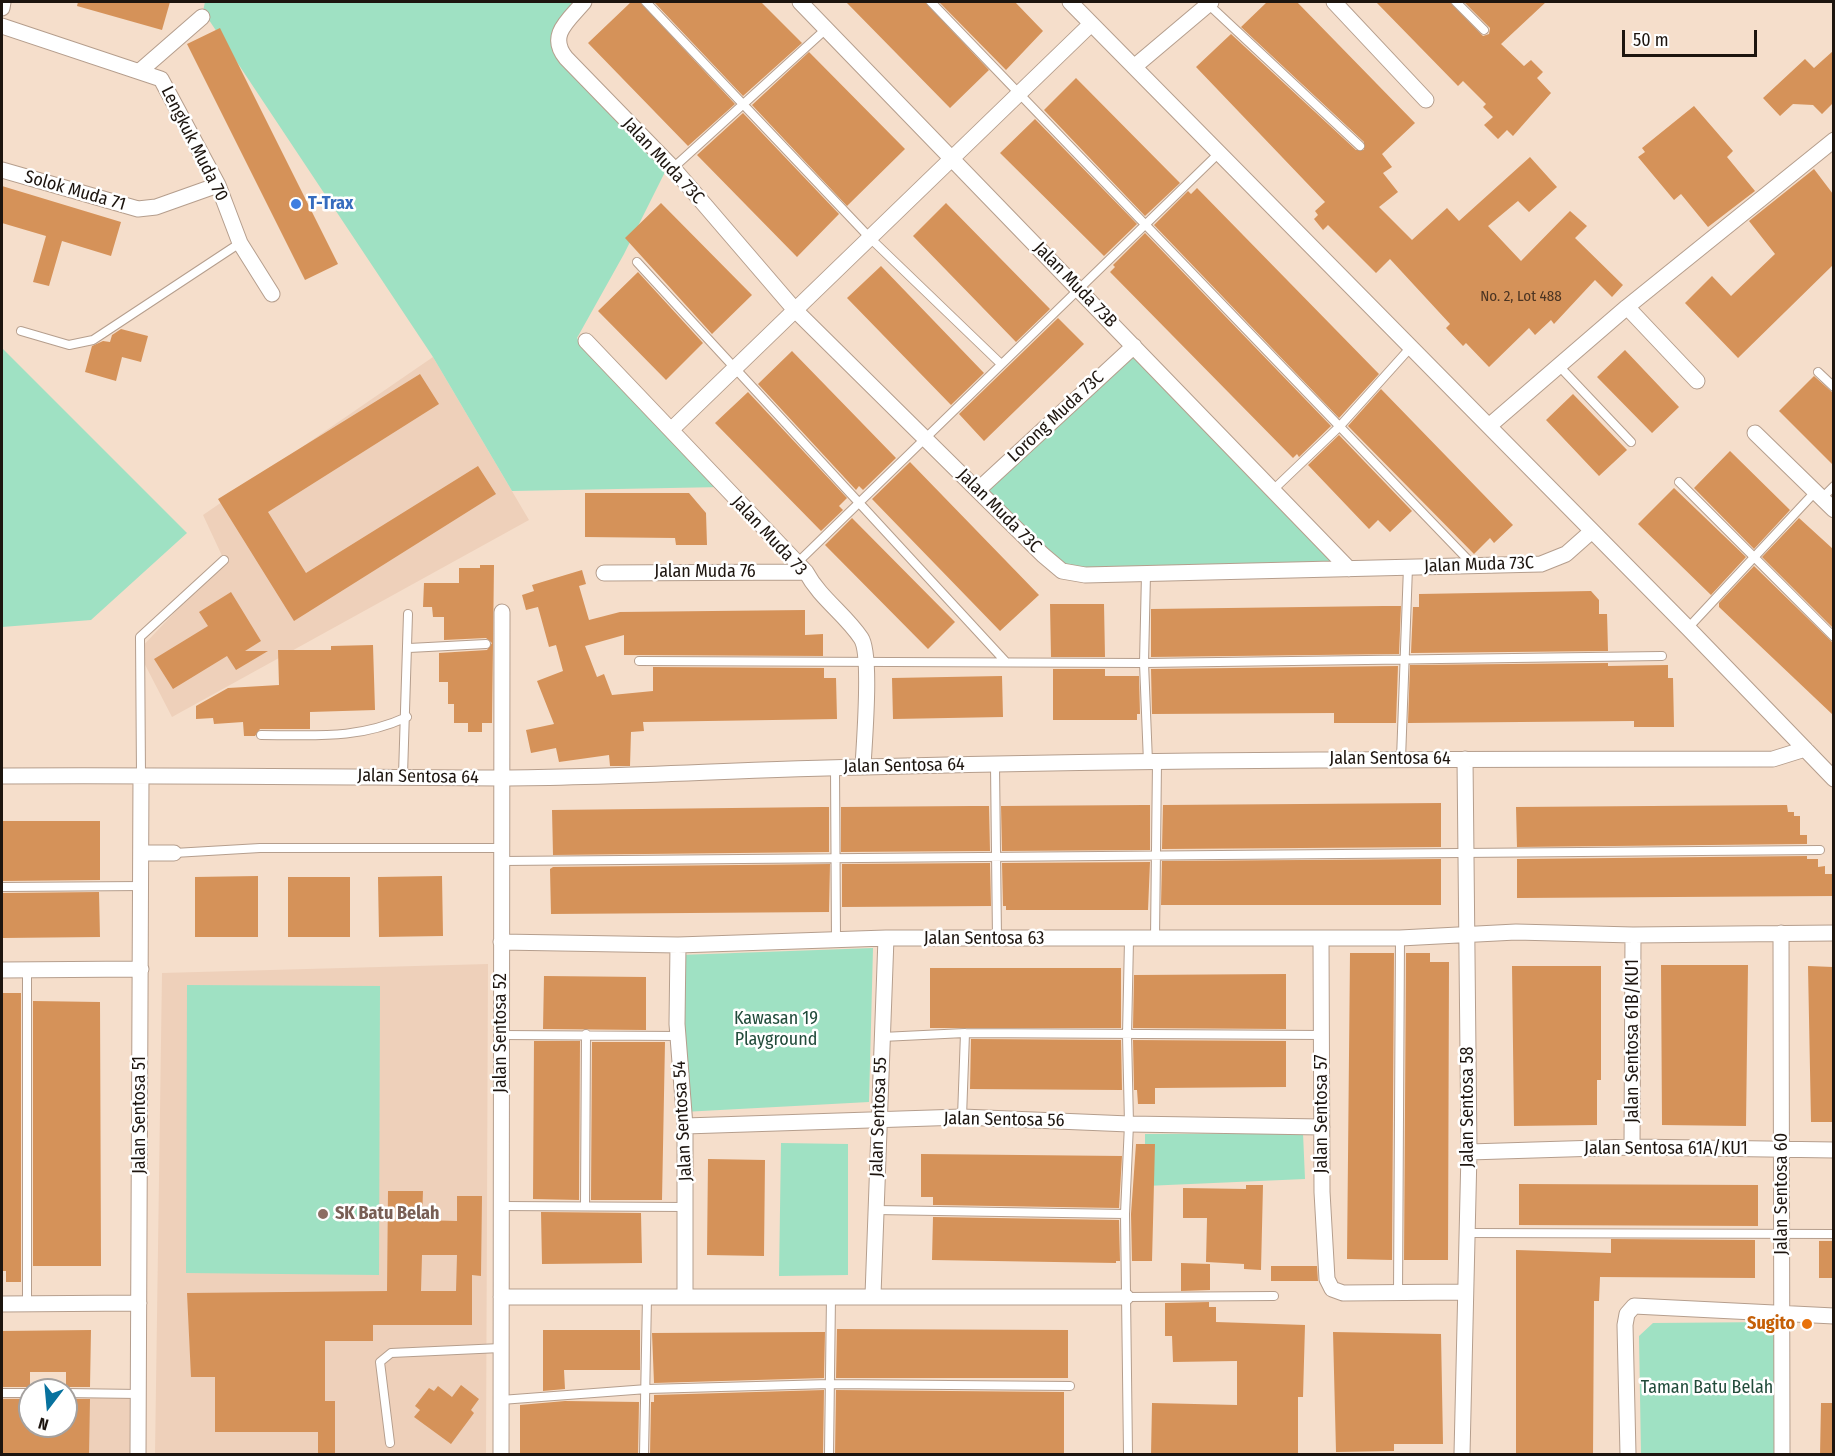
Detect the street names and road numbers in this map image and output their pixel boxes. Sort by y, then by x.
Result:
street label: Lengkuk Muda 70 [156,83,232,205]
street label: Jalan Muda 73C [618,113,708,209]
street label: Solok Muda 71 [22,166,128,216]
street label: Jalan Muda 73B [1029,238,1121,332]
street label: Lorong Muda 73C [1003,367,1109,467]
street label: Jalan Muda 73C [952,464,1046,558]
street label: Jalan Muda 73 [727,492,811,580]
street label: Jalan Muda 73C [1424,552,1534,578]
street label: Jalan Muda 76 [654,561,756,583]
street label: Jalan Sentosa 64 [1329,748,1451,770]
street label: Jalan Sentosa 64 [843,754,965,778]
street label: Jalan Sentosa 64 [357,765,479,789]
street label: Jalan Sentosa 63 [924,928,1044,950]
street label: Jalan Sentosa 61B/KU1 [1622,959,1644,1123]
street label: Jalan Sentosa 52 [490,973,512,1093]
street label: Jalan Sentosa 58 [1457,1046,1479,1168]
street label: Jalan Sentosa 57 [1311,1055,1333,1173]
street label: Jalan Sentosa 51 [129,1056,151,1174]
street label: Jalan Sentosa 55 [866,1057,892,1177]
street label: Jalan Sentosa 54 [669,1060,697,1182]
street label: Jalan Sentosa 56 [943,1108,1065,1132]
street label: Jalan Sentosa 60 [1771,1133,1793,1255]
street label: Jalan Sentosa 61A/KU1 [1584,1138,1748,1160]

